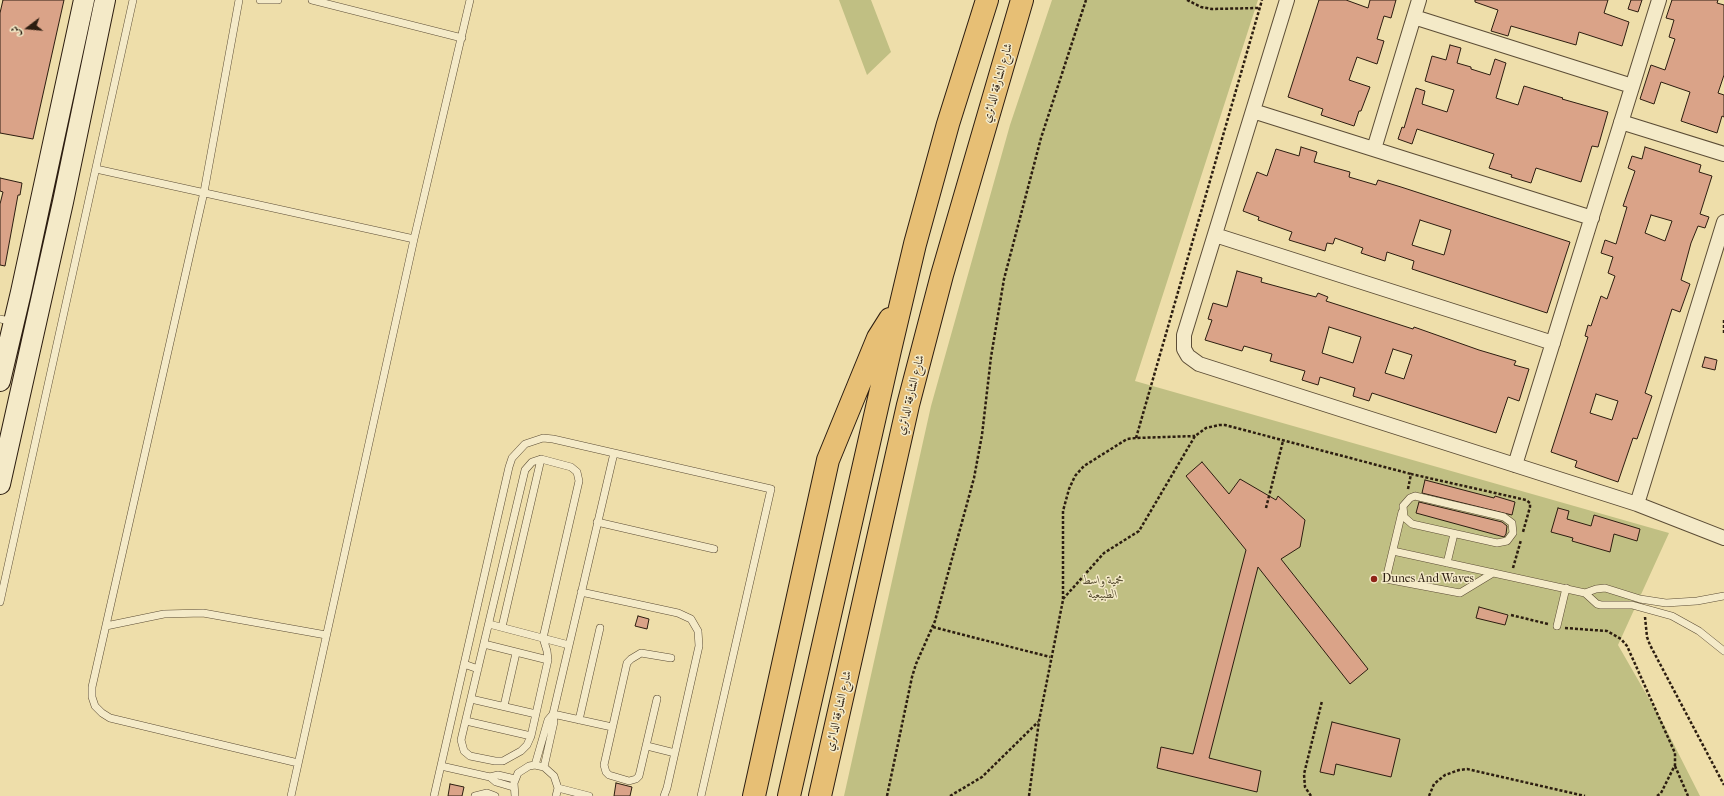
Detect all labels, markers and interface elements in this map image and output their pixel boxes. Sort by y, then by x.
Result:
north arrow [8,8,48,48]
text: ش [8,24,24,38]
street label: شارع الشارقة الدائري [980,42,1016,124]
street label: شارع الشارقة الدائري [894,353,928,437]
place label: Dunes And Waves [1382,572,1474,586]
park label: محمية واسط الطبيعية [1082,574,1124,602]
marker: Dunes And Waves [1369,574,1379,584]
street label: شارع الشارقة الدائري [823,669,855,753]

